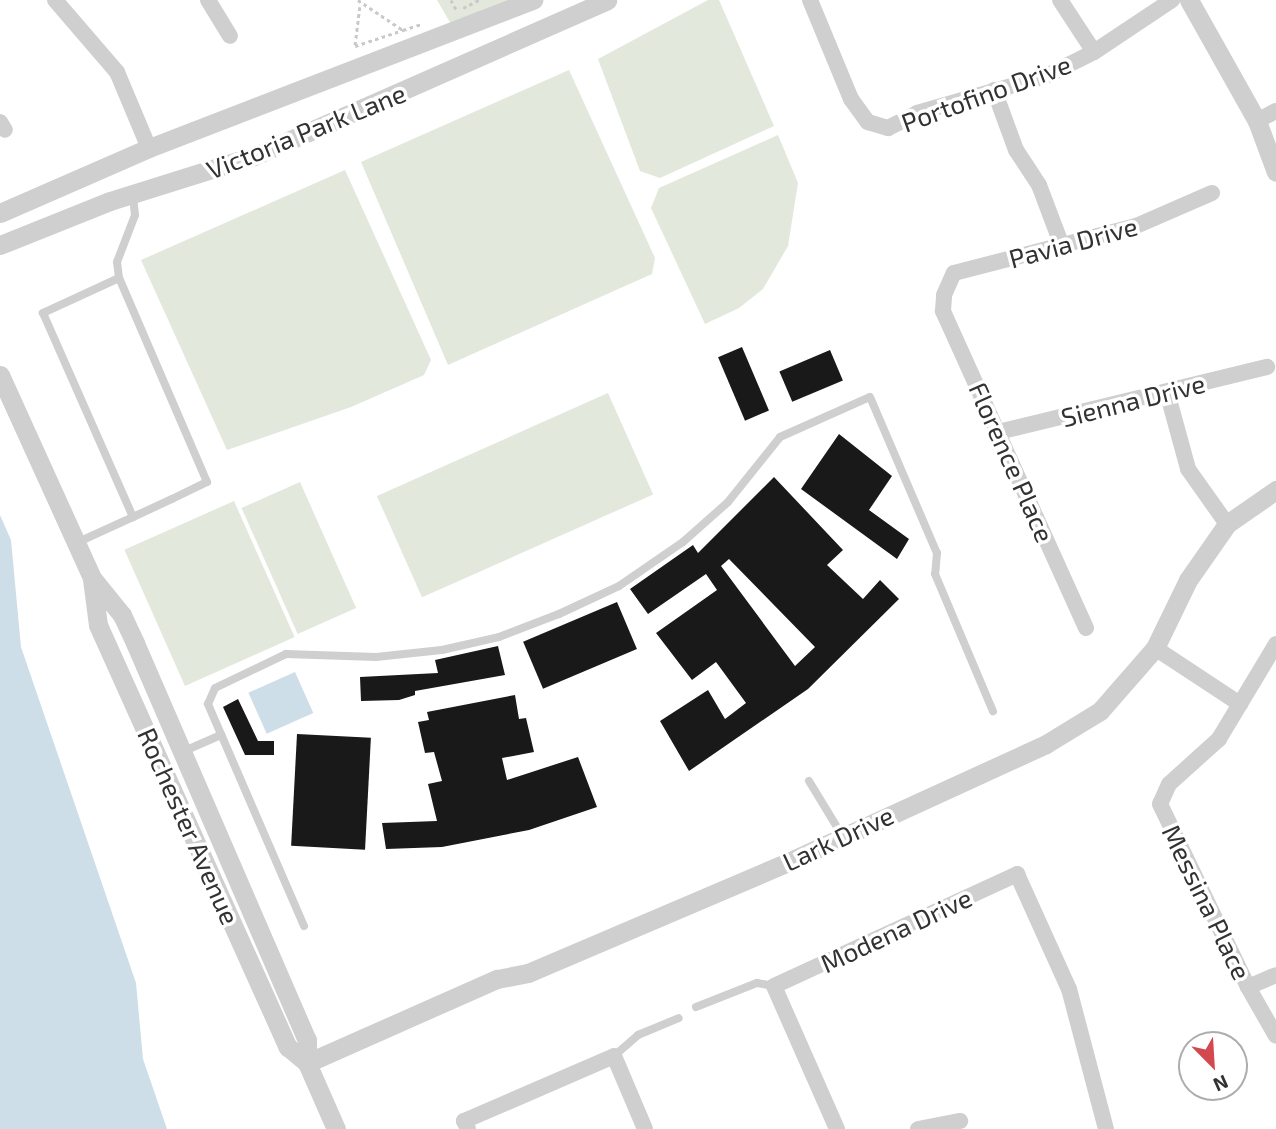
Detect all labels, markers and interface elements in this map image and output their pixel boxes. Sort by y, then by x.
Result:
street label: Portofino Drive [897,48,1075,138]
street label: Victoria Park Lane [202,77,410,185]
street label: Pavia Drive [1005,210,1141,274]
street label: Sienna Drive [1058,367,1208,433]
street label: Florence Place [963,377,1061,547]
street label: Rochester Avenue [131,722,247,930]
street label: Lark Drive [778,799,898,877]
street label: Messina Place [1156,819,1258,985]
street label: Modena Drive [815,881,977,979]
north arrow [1178,1031,1248,1101]
text: N [1210,1071,1232,1097]

